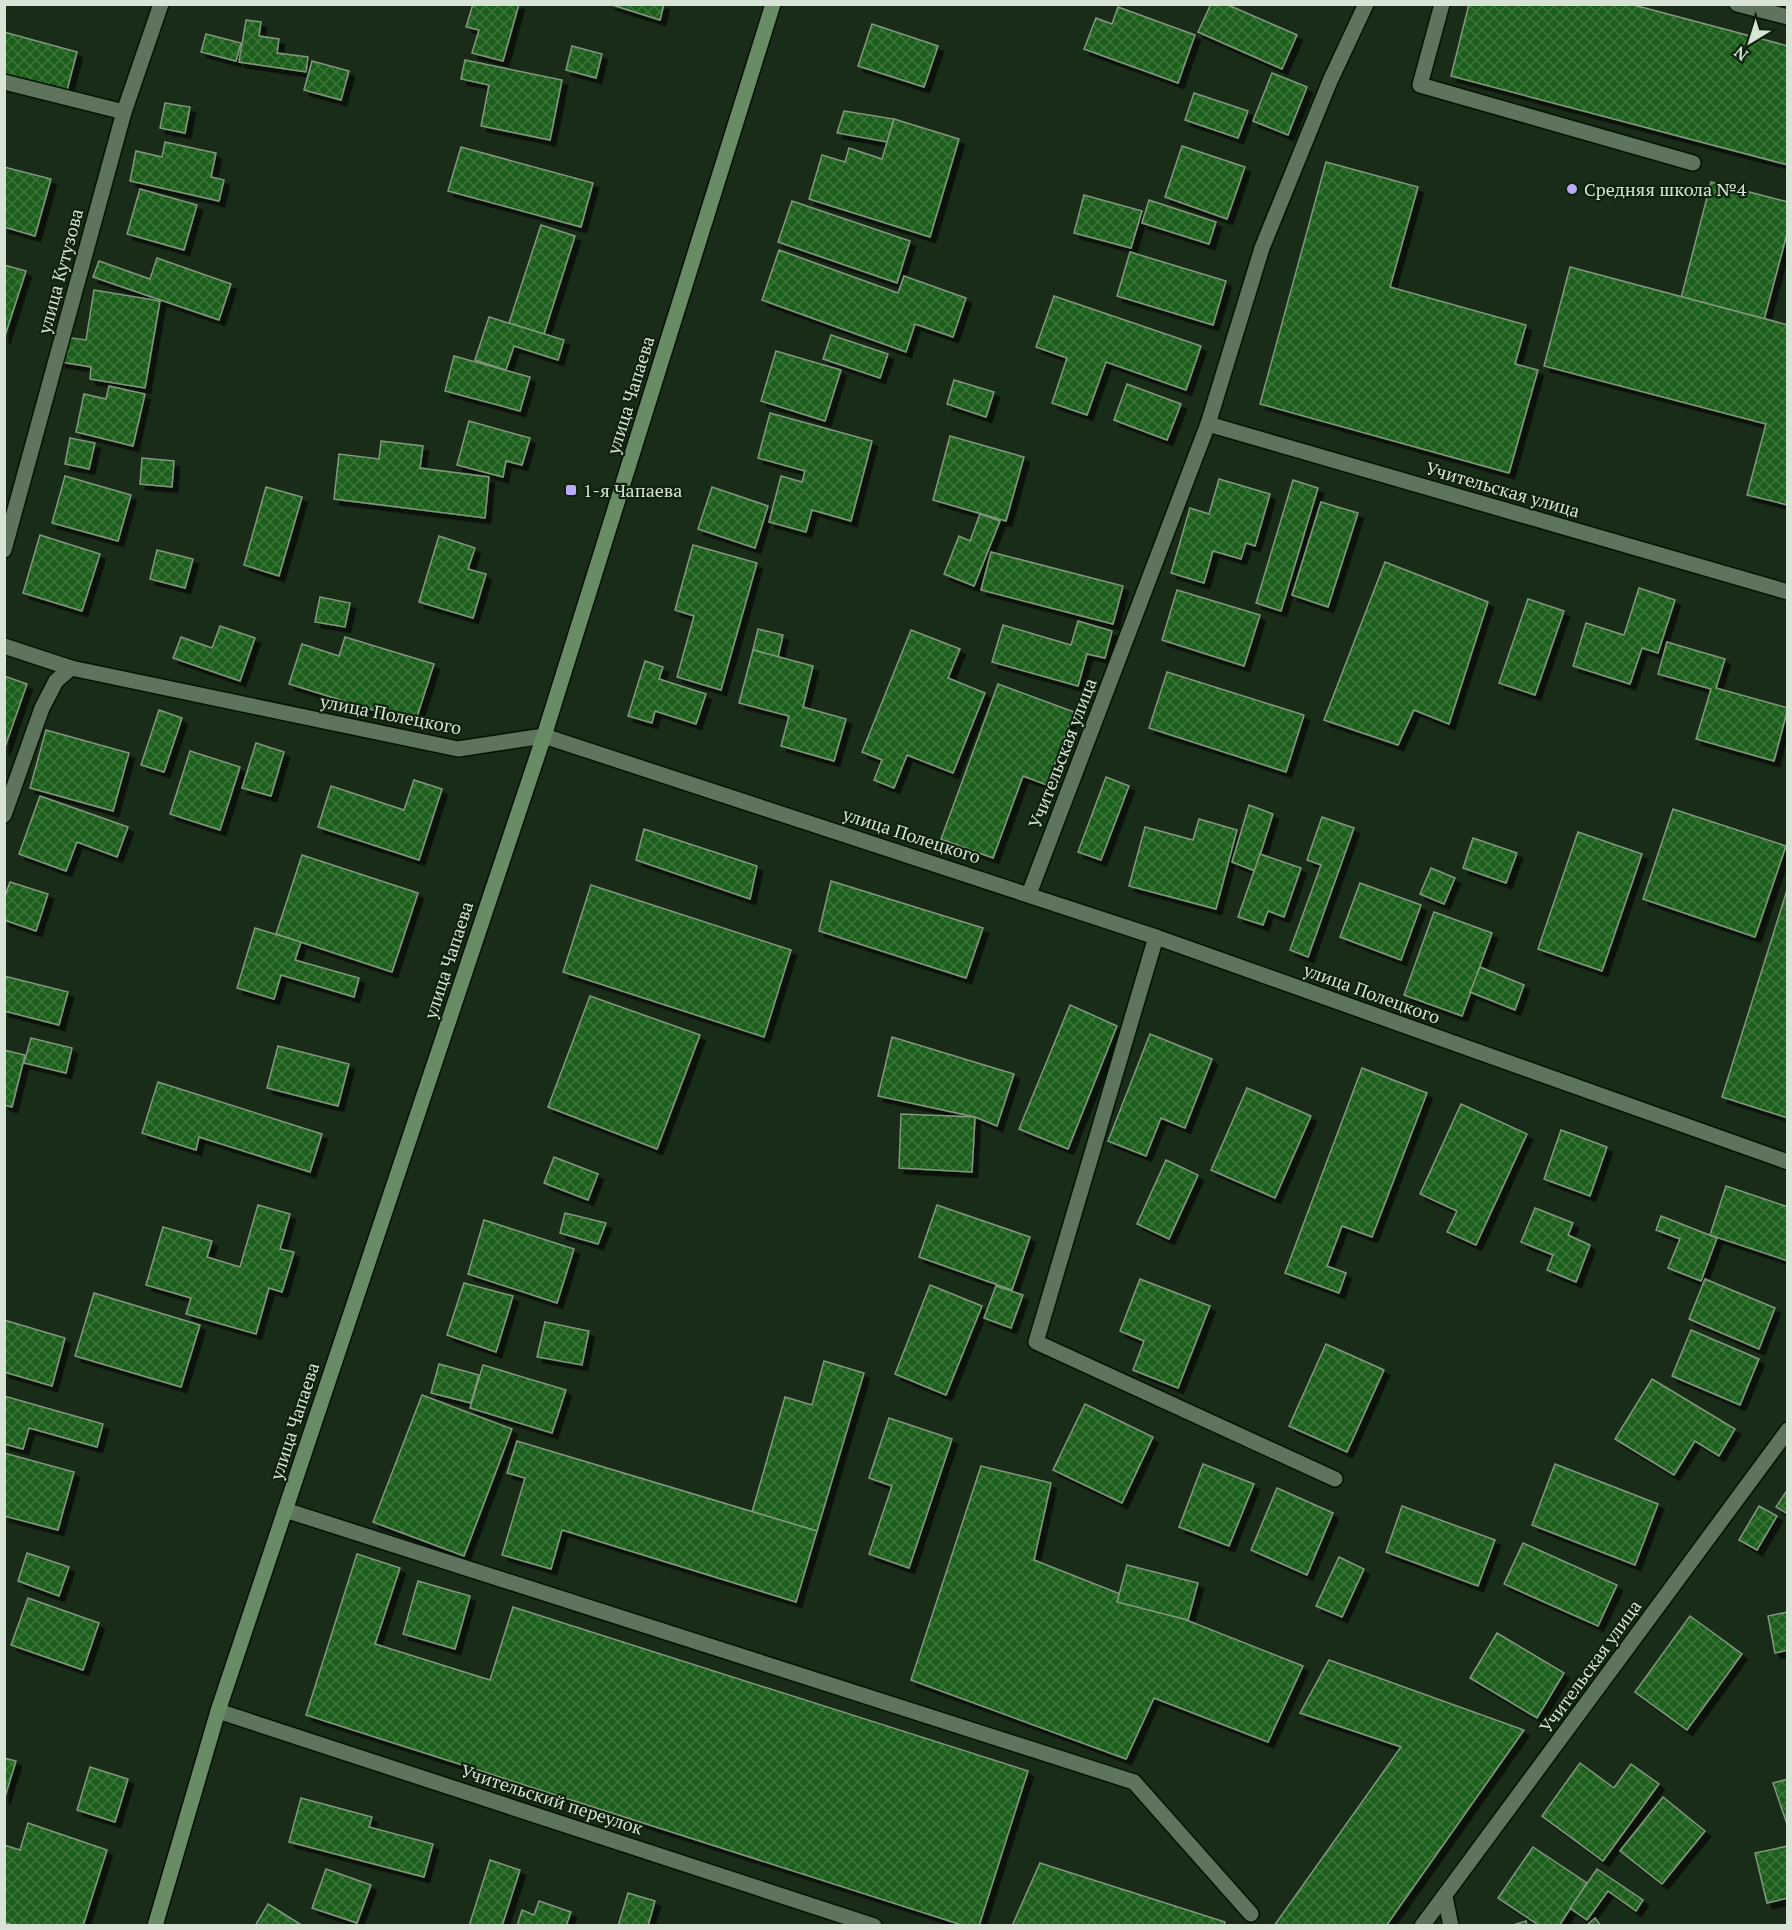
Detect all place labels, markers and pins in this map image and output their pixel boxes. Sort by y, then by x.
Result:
place label: Средняя школа №4 [1584,177,1747,201]
marker: Средняя школа №4 [1565,182,1579,196]
place label: 1-я Чапаева [583,478,682,502]
marker: 1-я Чапаева [564,483,578,497]

